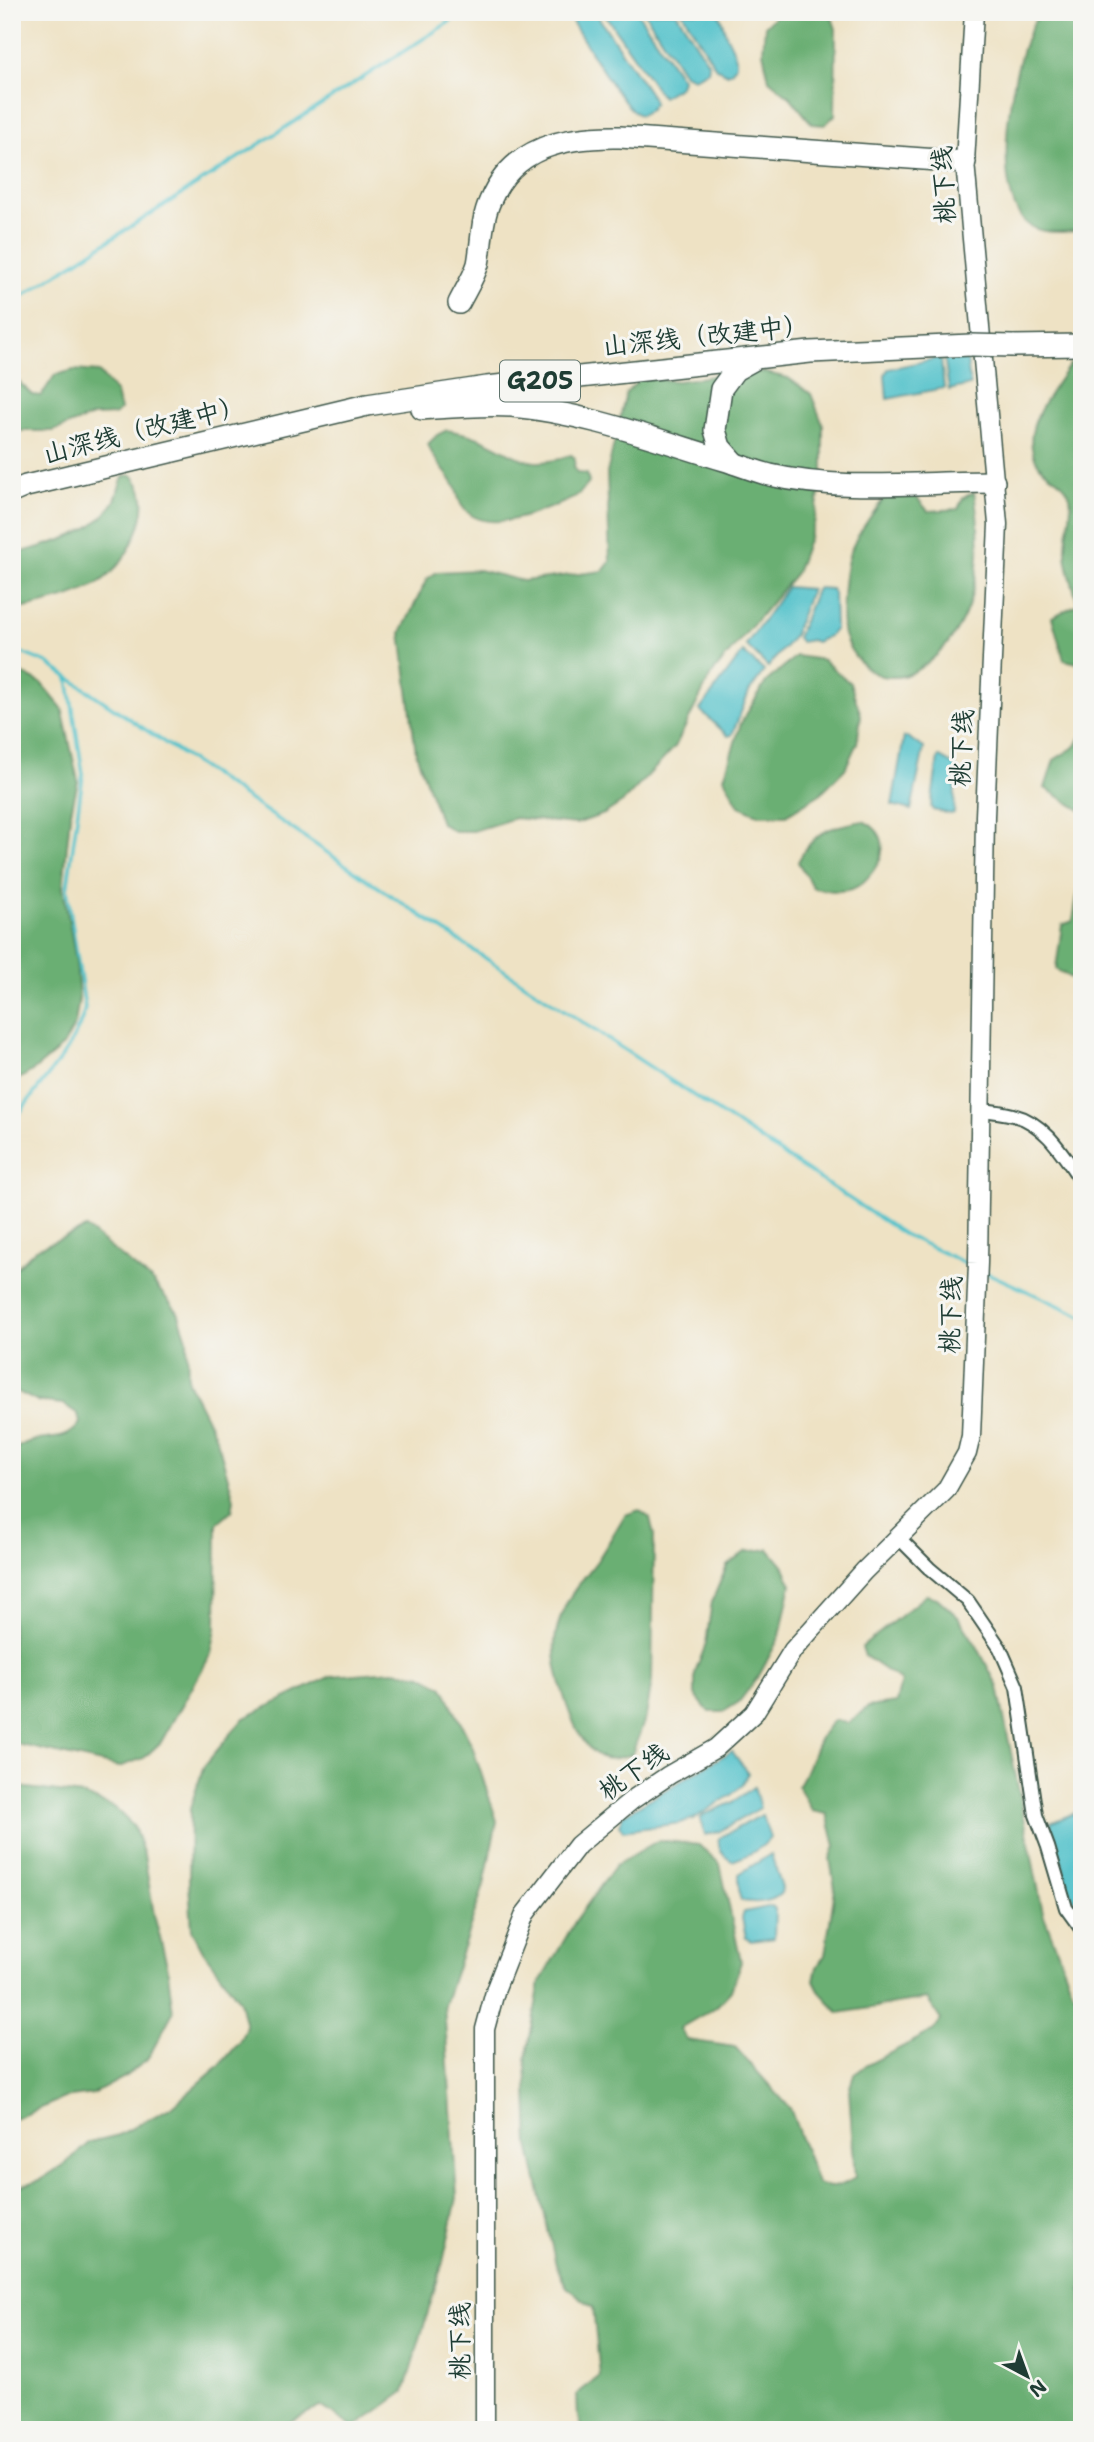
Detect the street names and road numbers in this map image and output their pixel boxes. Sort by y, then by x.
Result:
street label: 桃下线 [923,145,963,225]
street label: 山深线（改建中） [601,307,811,363]
road number: G205 [500,360,580,402]
street label: 山深线（改建中） [39,387,249,471]
street label: 桃下线 [941,708,981,788]
street label: 桃下线 [931,1275,969,1355]
street label: 桃下线 [591,1734,675,1808]
street label: 桃下线 [442,2302,477,2380]

